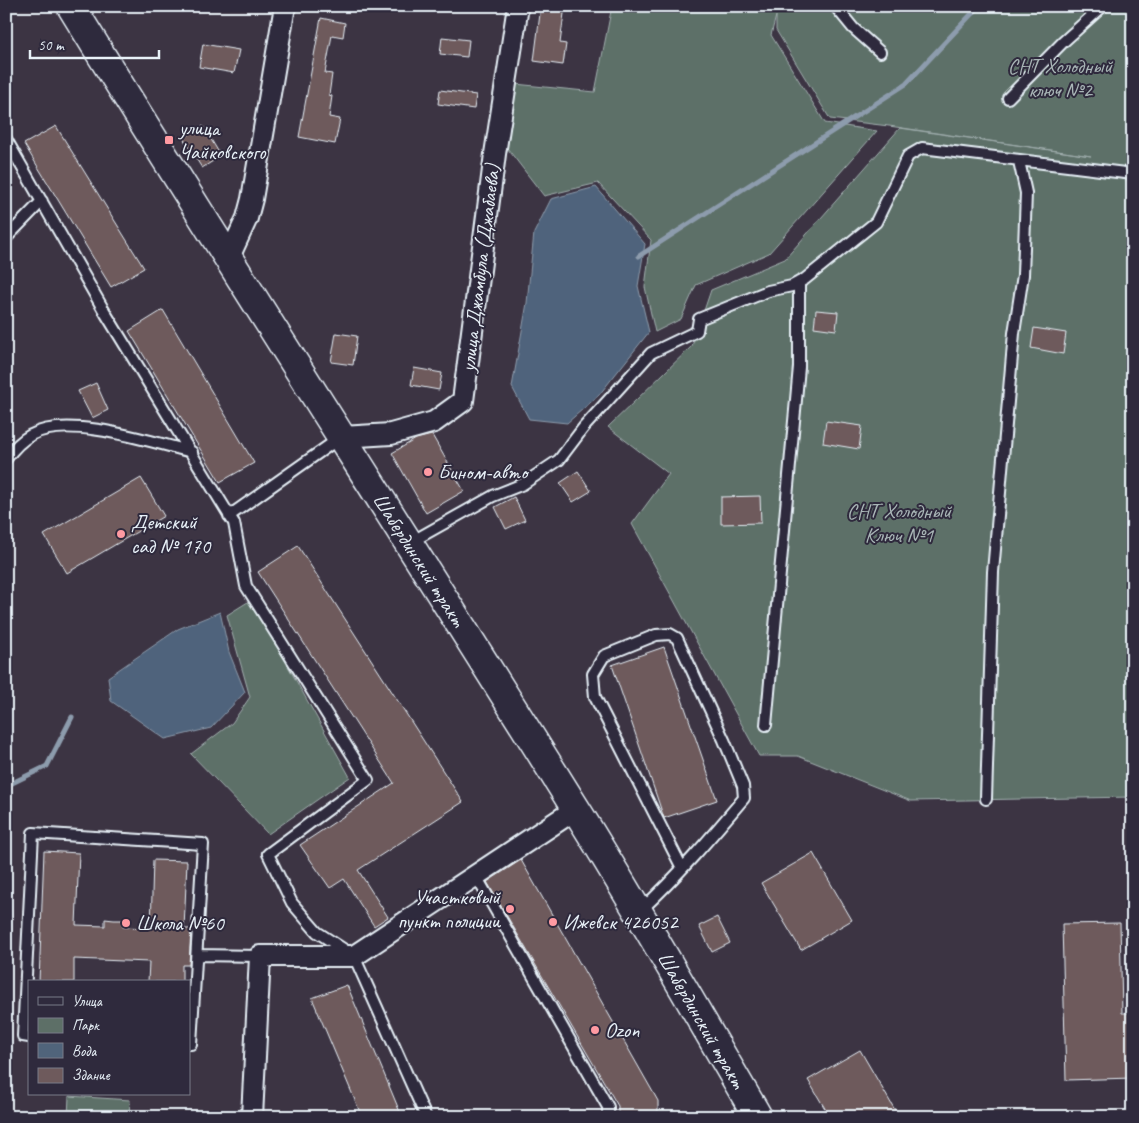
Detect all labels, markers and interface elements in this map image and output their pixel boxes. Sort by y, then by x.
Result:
scale bar [30,28,159,60]
text: 50 m [38,36,65,55]
park label: СНТ Холодный ключ №2 [1008,53,1113,103]
place label: улица Чайковского [177,115,267,165]
marker: улица Чайковского [163,134,175,146]
street label: улица Джамбула (Джабаева) [454,162,506,375]
place label: Бином-авто [438,459,530,485]
marker: Бином-авто [422,466,434,478]
street label: Шабердинский тракт [367,488,472,632]
park label: СНТ Холодный Ключ №1 [847,498,952,548]
place label: Детский сад № 170 [131,509,212,559]
marker: Детский сад № 170 [115,528,127,540]
place label: Участковый пункт полиции [397,884,502,934]
marker: Участковый пункт полиции [504,903,516,915]
place label: Ижевск 426052 [563,909,679,935]
place label: Школа №60 [136,910,225,936]
marker: Ижевск 426052 [547,916,559,928]
marker: Школа №60 [120,917,132,929]
street label: Шабердинский тракт [652,947,752,1094]
legend [28,980,190,1096]
text: Улица [72,992,103,1011]
text: Парк [72,1016,100,1035]
place label: Ozon [605,1017,640,1043]
marker: Ozon [589,1024,601,1036]
text: Вода [72,1042,97,1061]
text: Здание [72,1066,111,1085]

